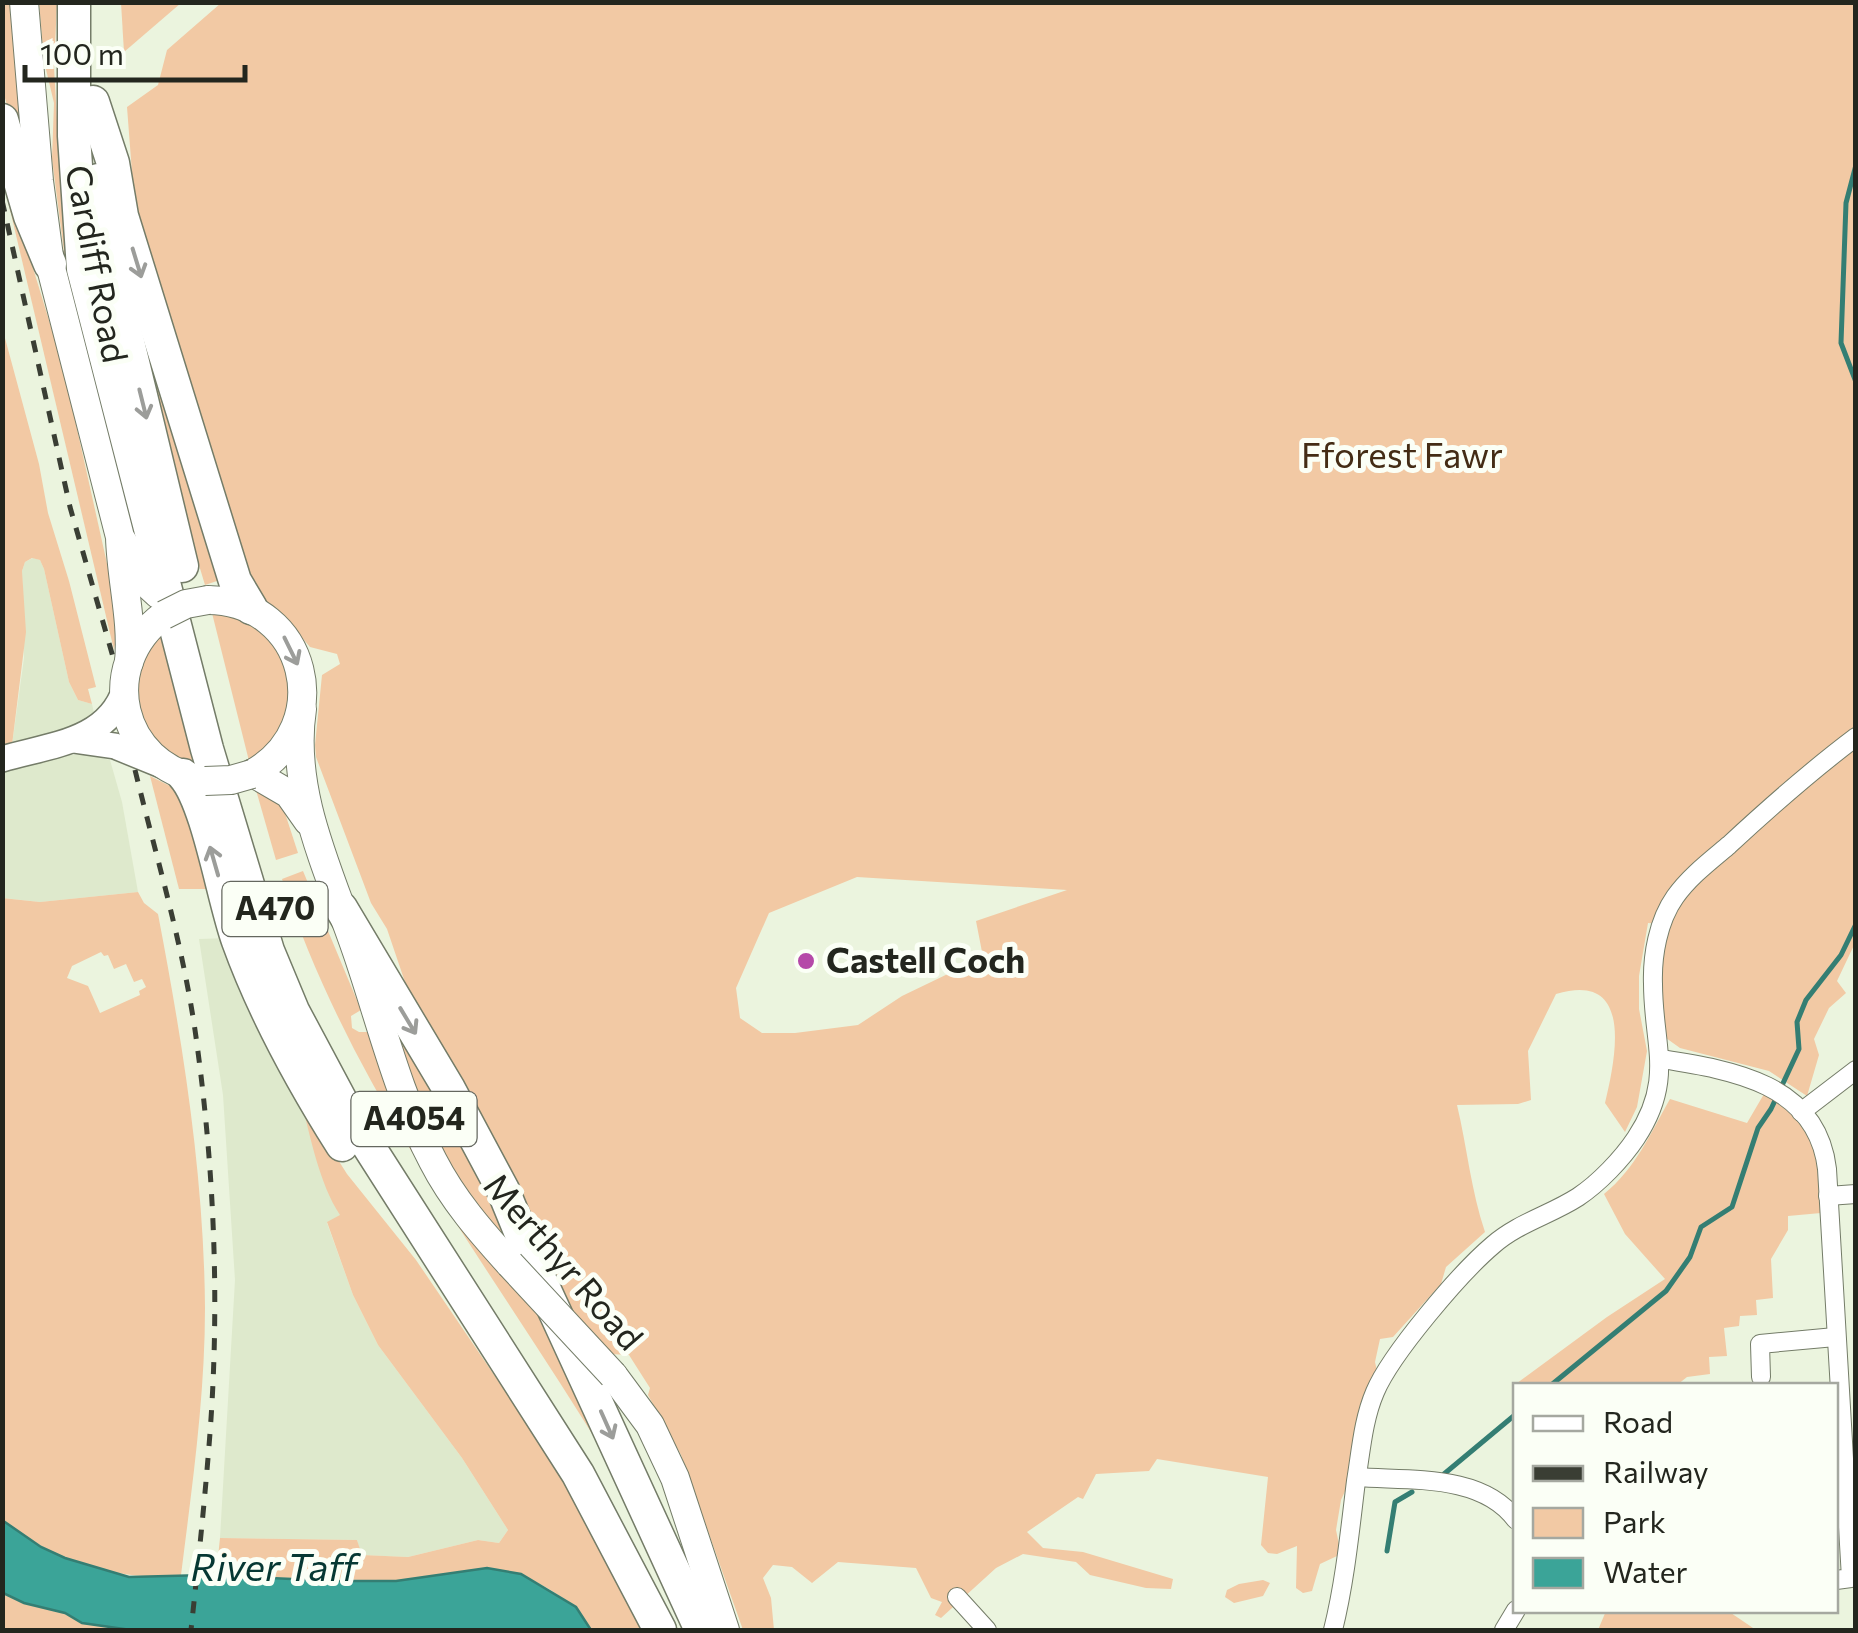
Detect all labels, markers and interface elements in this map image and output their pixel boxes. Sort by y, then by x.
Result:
scale bar [25,20,245,82]
text: 100 m [40,34,124,71]
street label: Cardiff Road [58,161,139,366]
one-way arrow [129,247,147,279]
one-way arrow [135,387,153,419]
park label: Fforest Fawr [1301,432,1503,475]
one-way arrow [283,636,302,666]
one-way arrow [204,845,222,877]
road number: A470 [222,882,328,936]
place label: Castell Coch [826,937,1025,980]
marker: Castell Coch [795,950,817,972]
one-way arrow [398,1006,418,1035]
road number: A4054 [352,1092,476,1146]
street label: Merthyr Road [476,1163,653,1358]
legend [1513,1383,1838,1613]
text: Road [1603,1402,1673,1439]
one-way arrow [599,1409,617,1440]
text: Railway [1603,1452,1709,1489]
text: Park [1603,1502,1666,1539]
water label: River Taff [191,1542,361,1589]
text: Water [1603,1552,1688,1589]

